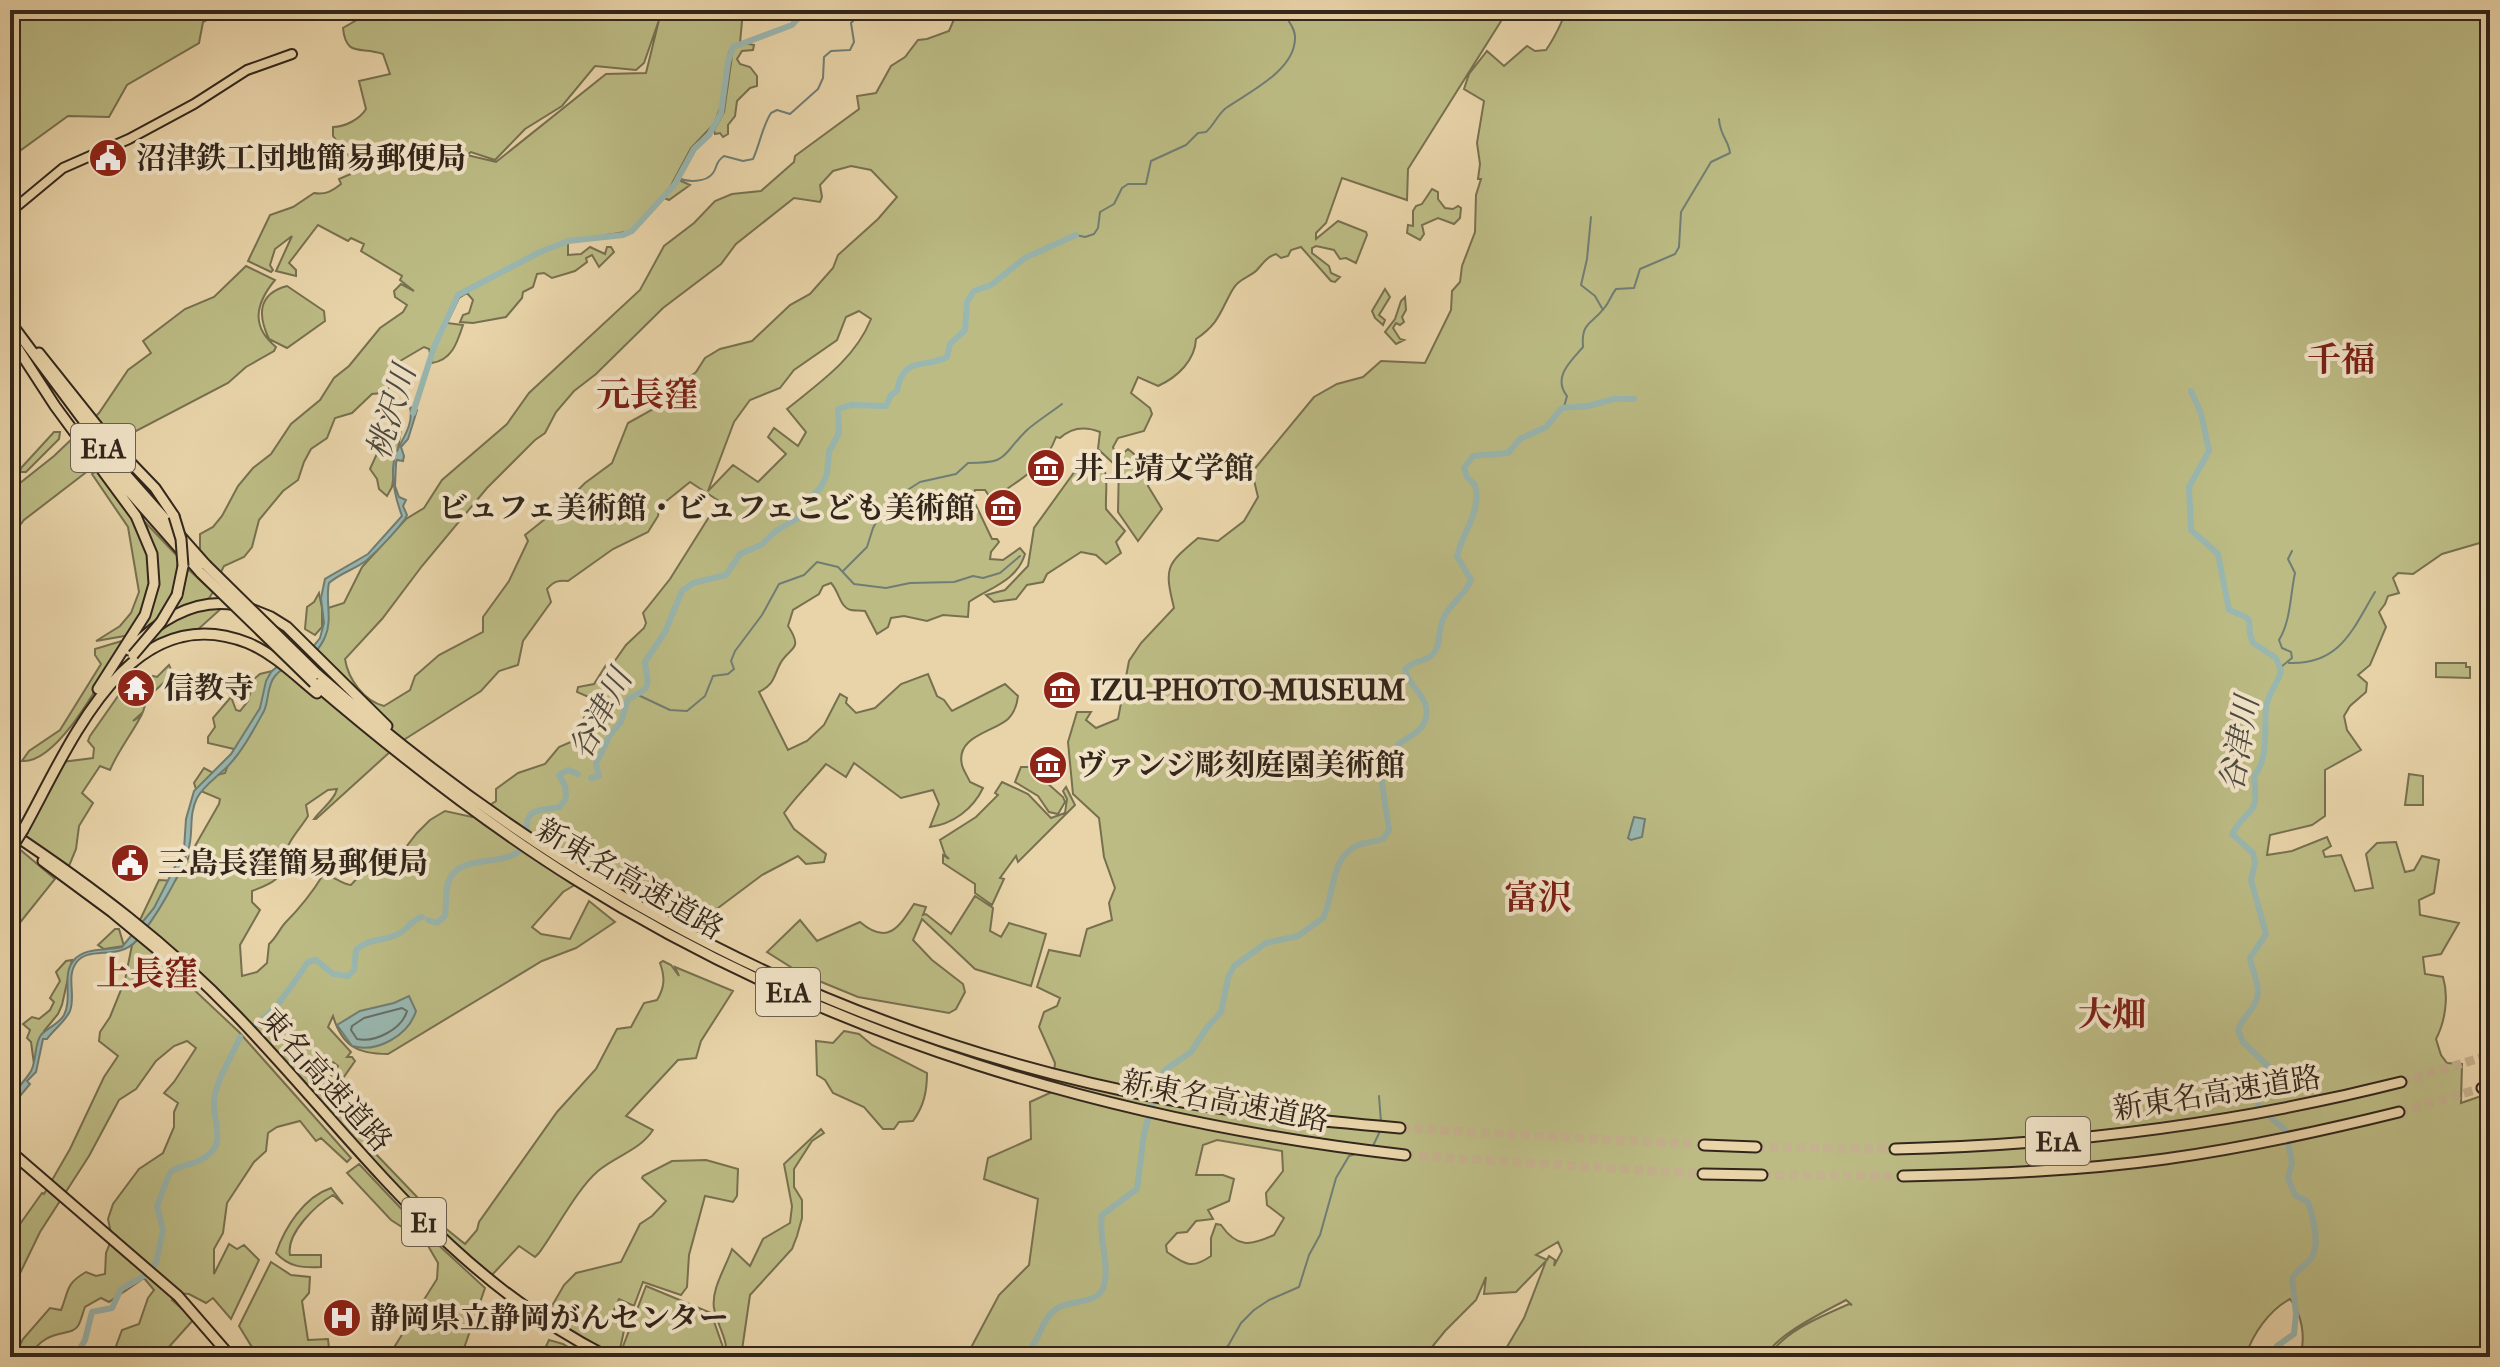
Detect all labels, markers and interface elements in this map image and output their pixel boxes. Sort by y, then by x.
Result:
public building icon: 沼津鉄工団地簡易郵便局 [87,137,129,179]
place label: 沼津鉄工団地簡易郵便局 [136,141,466,176]
district label: 千福 [2307,340,2375,380]
water label: 桃沢川 [360,358,424,463]
district label: 元長窪 [596,375,698,415]
road number: E1A [71,424,135,472]
museum icon: 井上靖文学館 [1025,447,1067,489]
place label: 井上靖文学館 [1074,451,1254,486]
museum icon: ビュフェ美術館・ビュフェこども美術館 [982,487,1024,529]
place label: ビュフェ美術館・ビュフェこども美術館 [438,491,975,526]
water label: 谷津川 [562,661,641,765]
temple icon: 信教寺 [115,667,157,709]
museum icon: IZU-PHOTO-MUSEUM [1041,669,1083,711]
place label: 信教寺 [164,671,254,706]
place label: IZU-PHOTO-MUSEUM [1090,673,1406,708]
water label: 谷津川 [2213,691,2267,795]
museum icon: ヴァンジ彫刻庭園美術館 [1027,744,1069,786]
place label: ヴァンジ彫刻庭園美術館 [1076,748,1405,783]
street label: 新東名高速道路 [530,812,729,947]
public building icon: 三島長窪簡易郵便局 [109,842,151,884]
place label: 三島長窪簡易郵便局 [158,846,428,881]
district label: 富沢 [1504,878,1572,918]
district label: 上長窪 [96,954,198,994]
road number: E1A [756,968,820,1016]
district label: 大畑 [2078,995,2146,1035]
street label: 東名高速道路 [252,1002,399,1159]
street label: 新東名高速道路 [2111,1060,2324,1127]
street label: 新東名高速道路 [1118,1064,1331,1139]
road number: E1A [2026,1117,2090,1165]
road number: E1 [402,1198,446,1246]
hospital icon: 静岡県立静岡がんセンター [321,1297,363,1339]
place label: 静岡県立静岡がんセンター [370,1301,729,1336]

